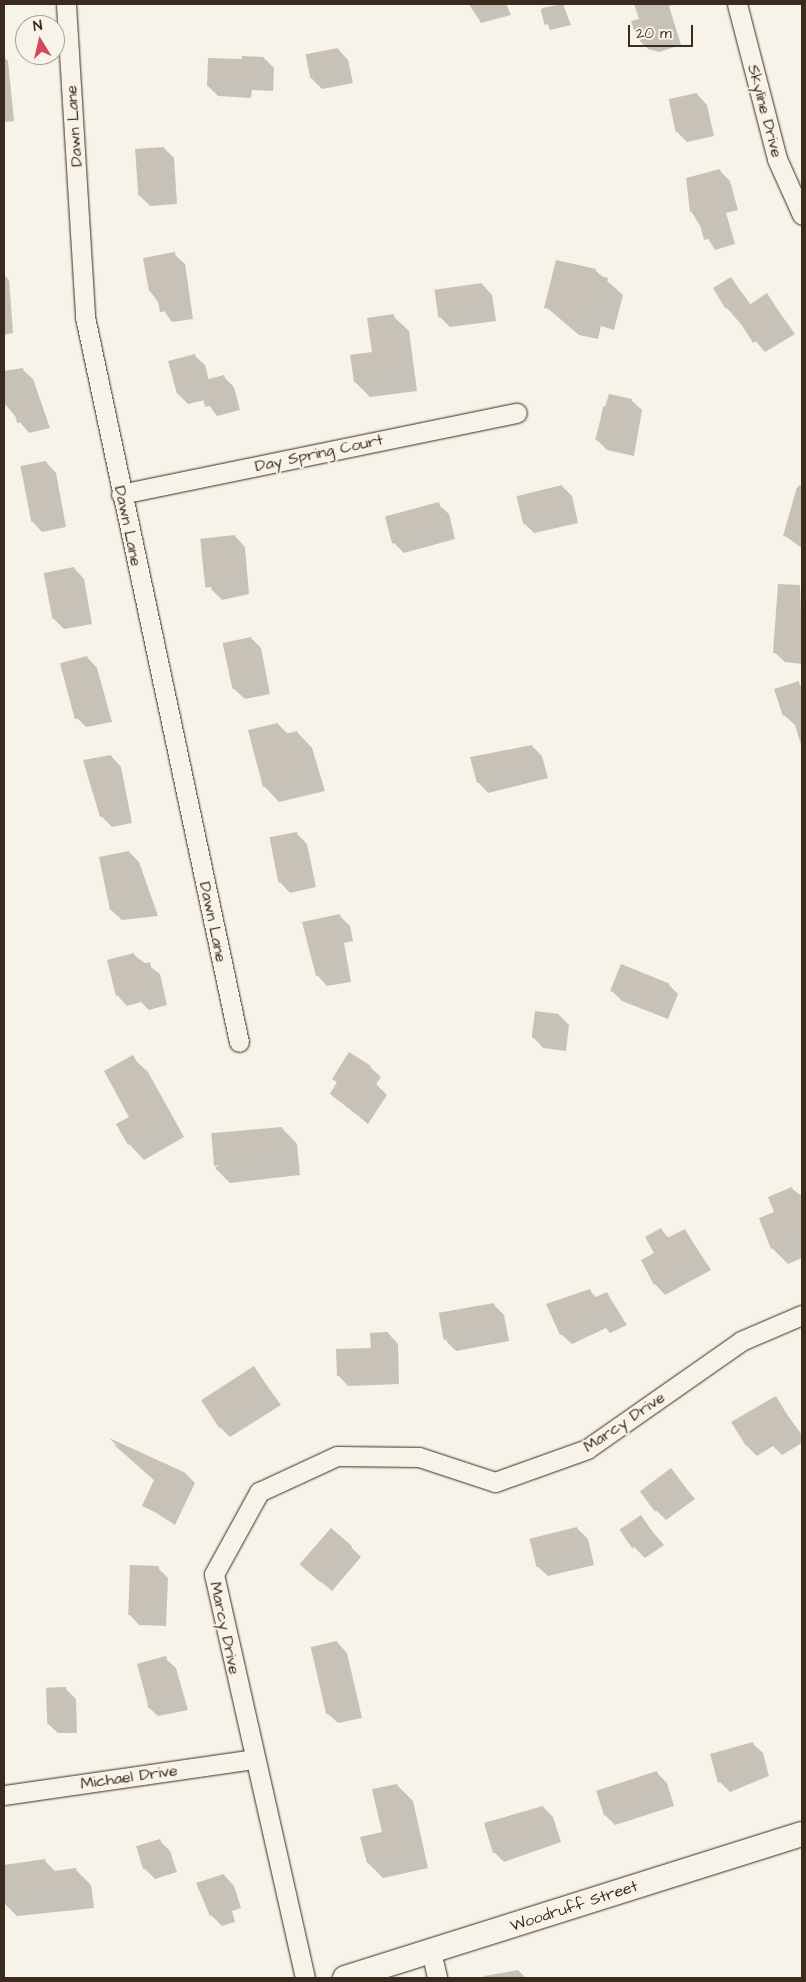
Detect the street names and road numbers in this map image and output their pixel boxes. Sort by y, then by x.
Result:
street label: Skyline Drive [743,62,787,160]
street label: Dawn Lane [62,85,86,167]
street label: Day Spring Court [253,430,385,476]
street label: Dawn Lane [110,484,146,568]
street label: Dawn Lane [195,880,231,964]
street label: Marcy Drive [580,1388,668,1456]
street label: Marcy Drive [206,1580,244,1676]
street label: Michael Drive [79,1761,179,1793]
street label: Woodruff Street [508,1876,640,1936]

